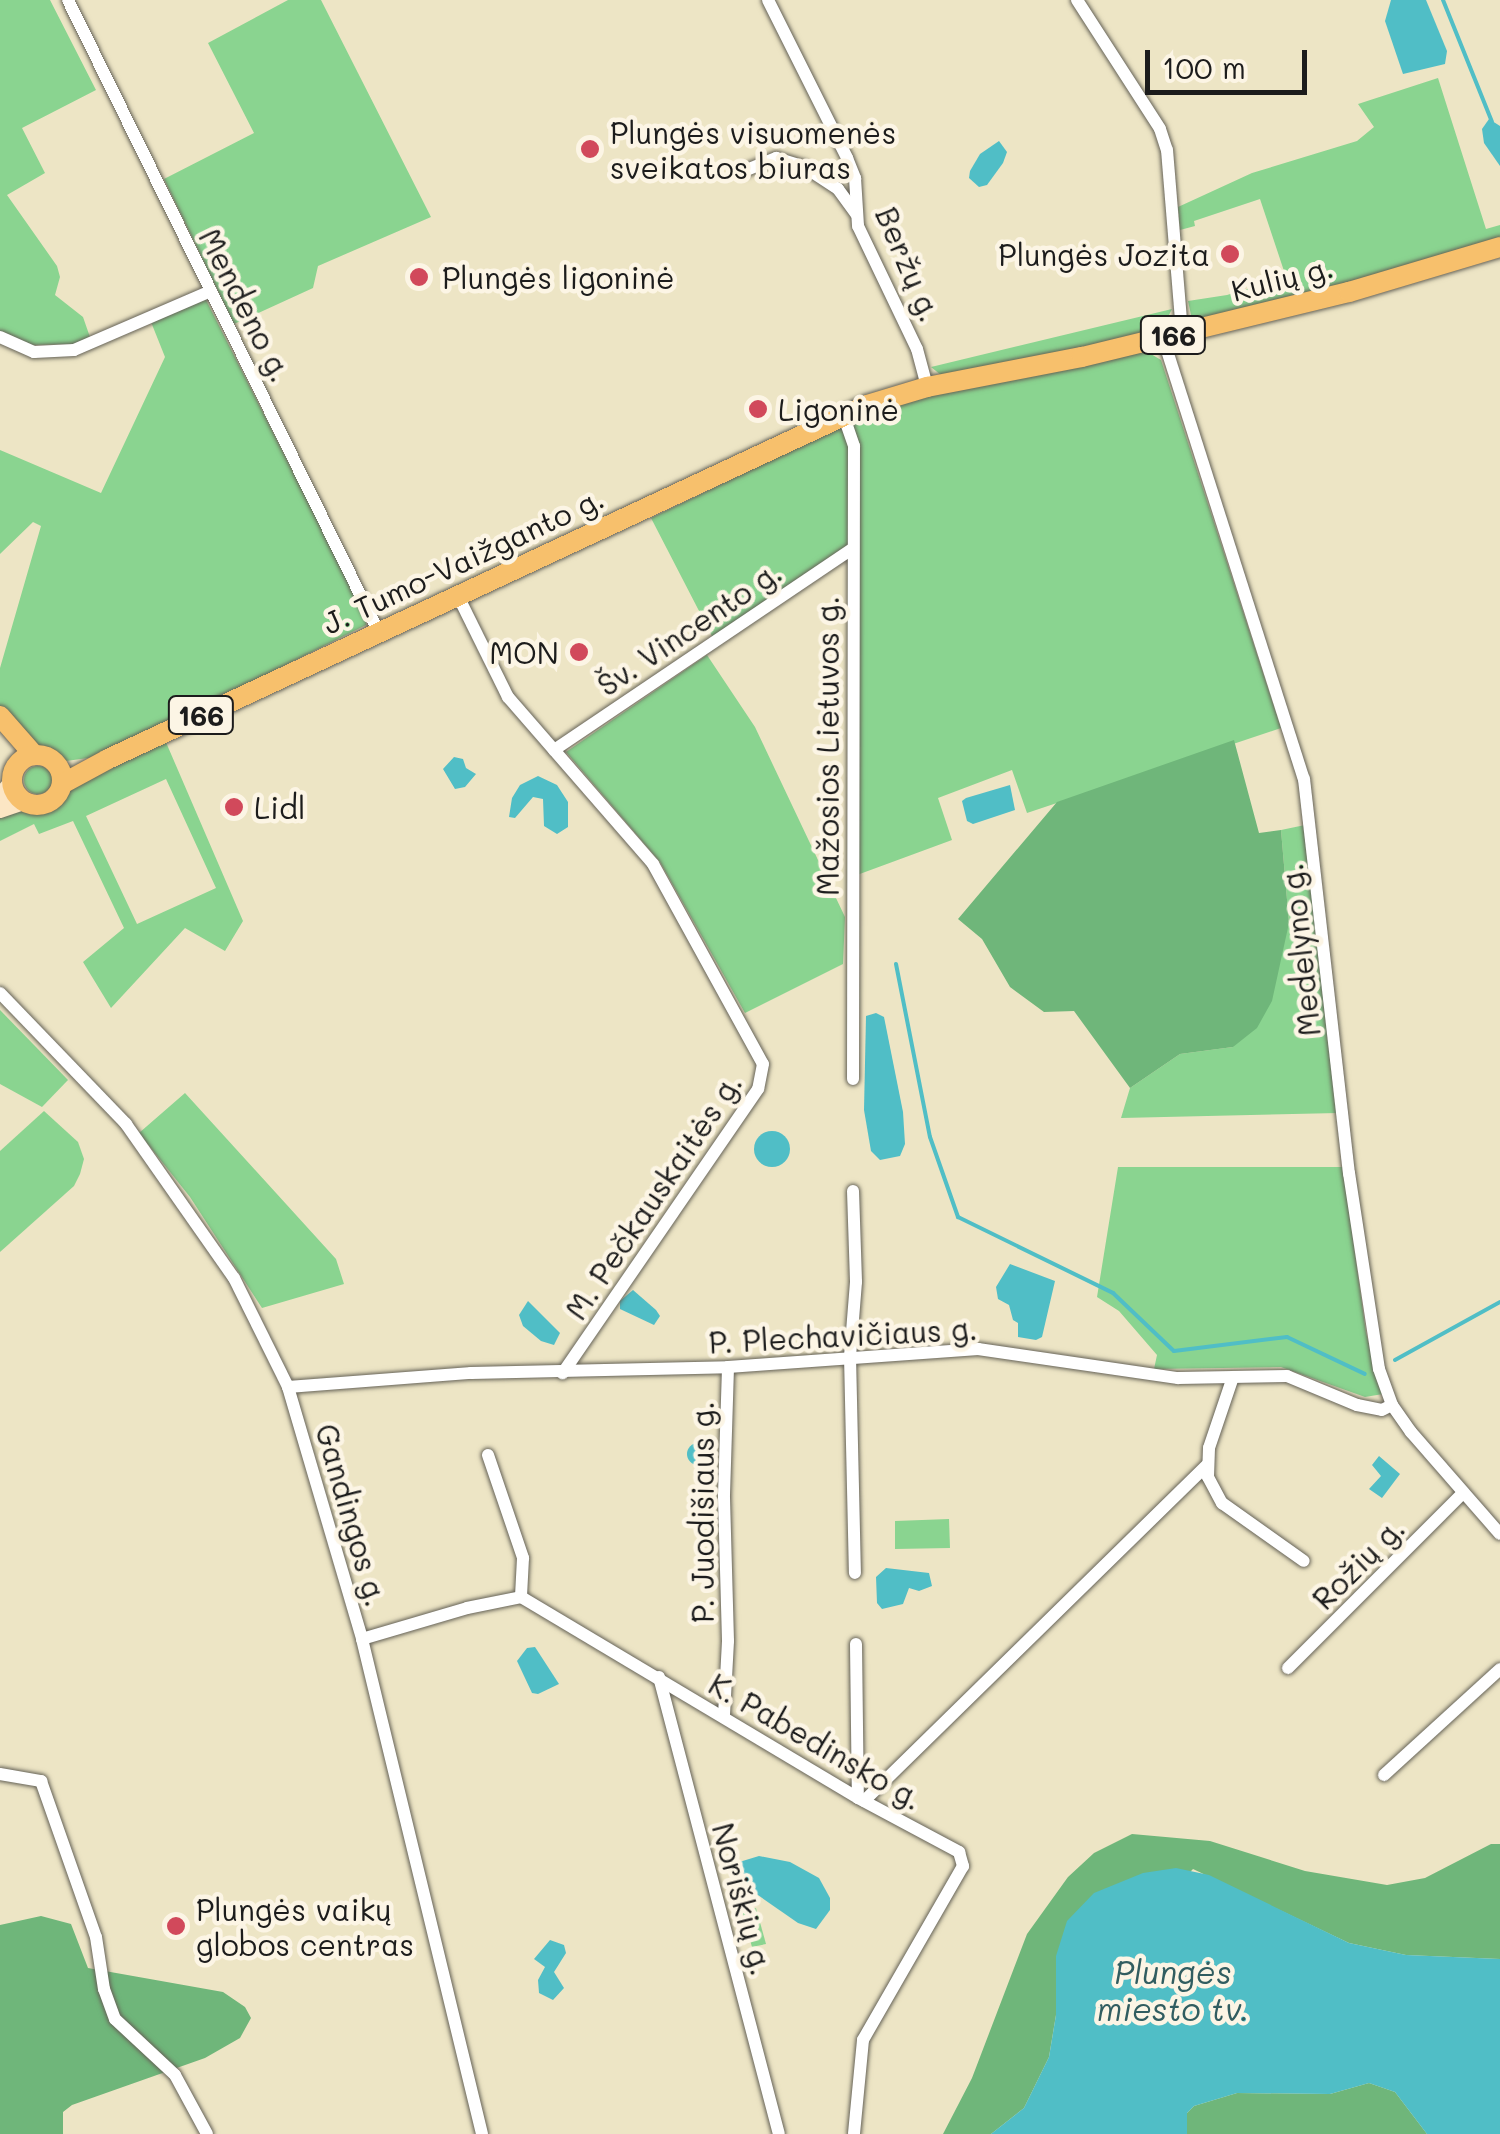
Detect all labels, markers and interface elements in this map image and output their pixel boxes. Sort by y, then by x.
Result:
scale bar [1150,30,1312,92]
text: 100 m [1162,47,1246,87]
place label: Plungės visuomenės sveikatos biuras [610,114,896,184]
marker: Plungės visuomenės sveikatos biuras [579,138,601,160]
street label: Beržų g. [869,201,949,327]
street label: Mendeno g. [192,222,300,388]
place label: Plungės Jozita [998,236,1210,272]
marker: Plungės Jozita [1219,243,1241,265]
street label: Kulių g. [1227,248,1337,308]
place label: Plungės ligoninė [442,259,675,295]
marker: Plungės ligoninė [406,264,432,290]
road number: 166 [1138,312,1208,358]
place label: Ligoninė [778,391,899,427]
marker: Ligoninė [747,398,769,420]
street label: J. Tumo-Vaižganto g. [317,479,609,641]
street label: Šv. Vincento g. [590,553,788,703]
street label: Mažosios Lietuvos g. [809,596,845,896]
place label: MON [489,634,559,670]
marker: MON [568,641,590,663]
road number: 166 [166,692,236,738]
place label: Lidl [254,789,306,825]
marker: Lidl [223,796,245,818]
street label: Medelyno g. [1273,862,1327,1038]
street label: M. Pečkauskaitės g. [557,1066,749,1326]
street label: P. Plechavičiaus g. [708,1310,978,1360]
street label: P. Juodišiaus g. [684,1401,720,1623]
street label: Gandingos g. [309,1420,395,1610]
street label: Rožių g. [1305,1510,1411,1616]
street label: K. Pabedinsko g. [703,1665,929,1817]
street label: Noriškių g. [705,1819,781,1979]
place label: Plungės vaikų globos centras [196,1891,414,1962]
marker: Plungės vaikų globos centras [165,1915,187,1937]
water label: Plungės miesto tv. [1097,1953,1249,2028]

